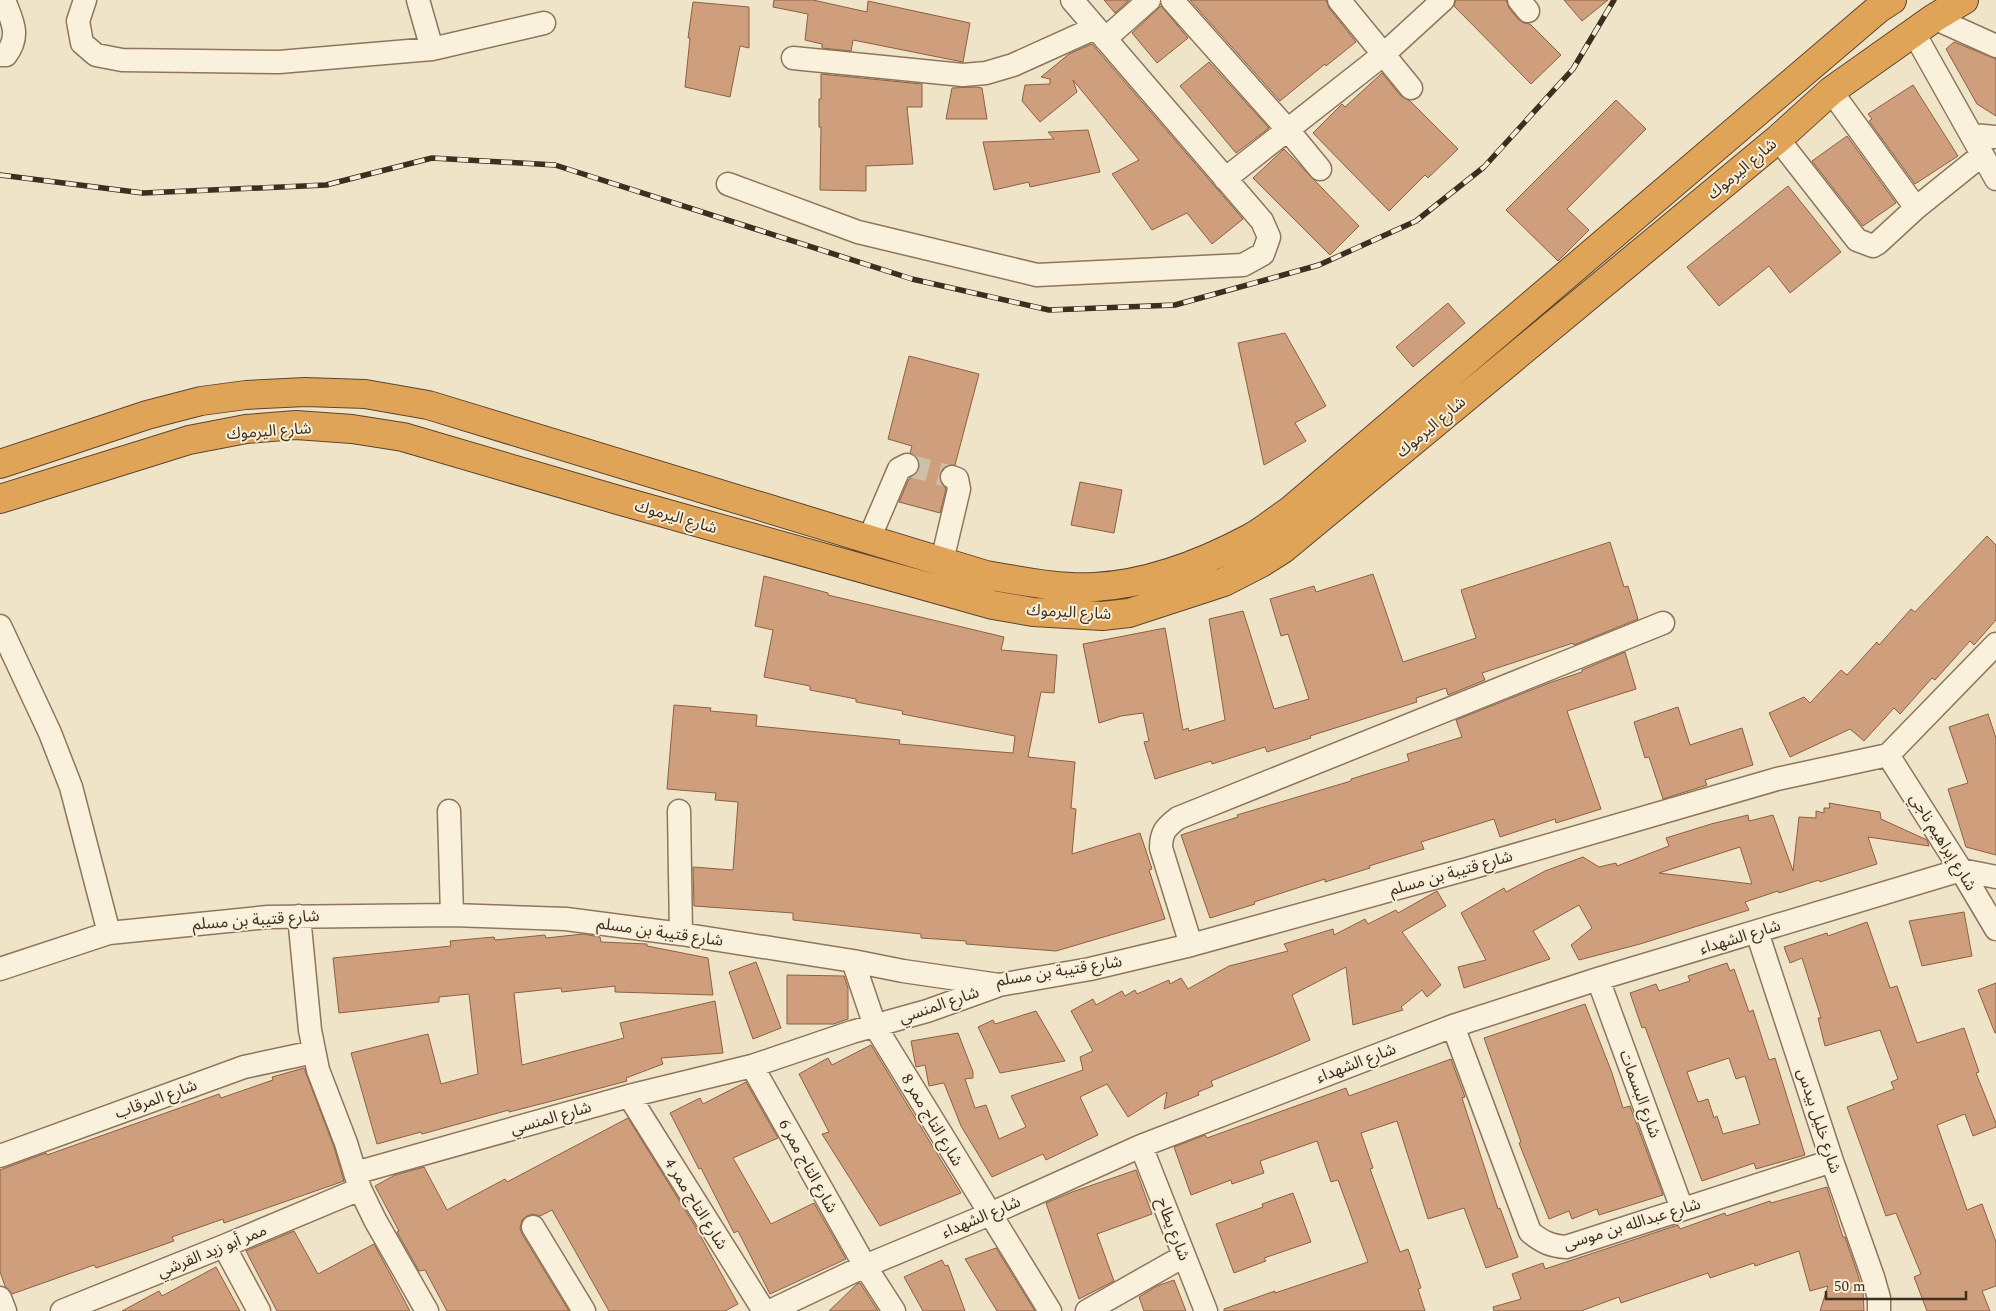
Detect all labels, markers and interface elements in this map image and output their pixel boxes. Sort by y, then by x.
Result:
street label: شارع اليرموك [1702,133,1782,205]
street label: شارع اليرموك [1391,391,1471,463]
street label: شارع اليرموك [226,416,312,446]
street label: شارع اليرموك [632,494,720,540]
street label: شارع اليرموك [1026,598,1112,626]
street label: شارع إبراهيم ناجي [1903,788,1983,896]
street label: شارع قتيبة بن مسلم [1387,844,1515,902]
street label: شارع قتيبة بن مسلم [192,904,320,936]
street label: شارع قتيبة بن مسلم [595,911,725,953]
street label: شارع الشهداء [1696,913,1784,961]
street label: شارع قتيبة بن مسلم [994,949,1124,993]
street label: شارع المنسي [896,980,982,1030]
street label: شارع الشهداء [1313,1037,1399,1089]
street label: شارع البسمات [1613,1047,1667,1141]
street label: شارع خليل بيدس [1791,1065,1847,1177]
street label: شارع التاج ممر 8 [895,1069,969,1171]
street label: شارع المرقاب [112,1073,200,1125]
street label: شارع المنسي [508,1095,594,1141]
street label: شارع التاج ممر 6 [772,1115,844,1217]
street label: شارع التاج ممر 4 [658,1154,734,1254]
street label: شارع الشهداء [938,1190,1024,1244]
street label: شارع عبدالله بن موسى [1561,1192,1703,1256]
street label: شارع يطاح [1150,1194,1196,1264]
street label: ممر أبو زيد القرشي [154,1218,270,1284]
scale bar [1826,1268,1966,1300]
text: 50 m [1834,1275,1866,1298]

